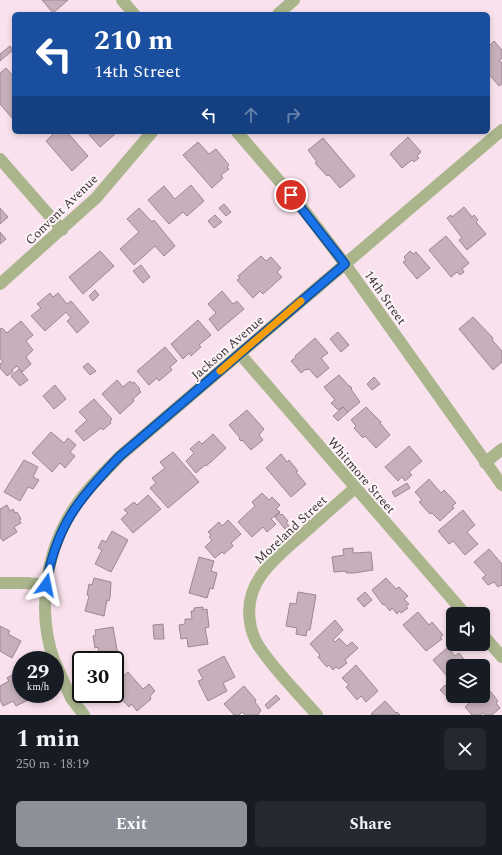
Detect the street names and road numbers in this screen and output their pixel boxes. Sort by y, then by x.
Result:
street label: Convent Avenue [21,170,103,250]
street label: 14th Street [359,266,412,329]
street label: Jackson Avenue [187,310,268,385]
street label: Whitmore Street [322,433,401,519]
street label: Moreland Street [250,490,332,569]

